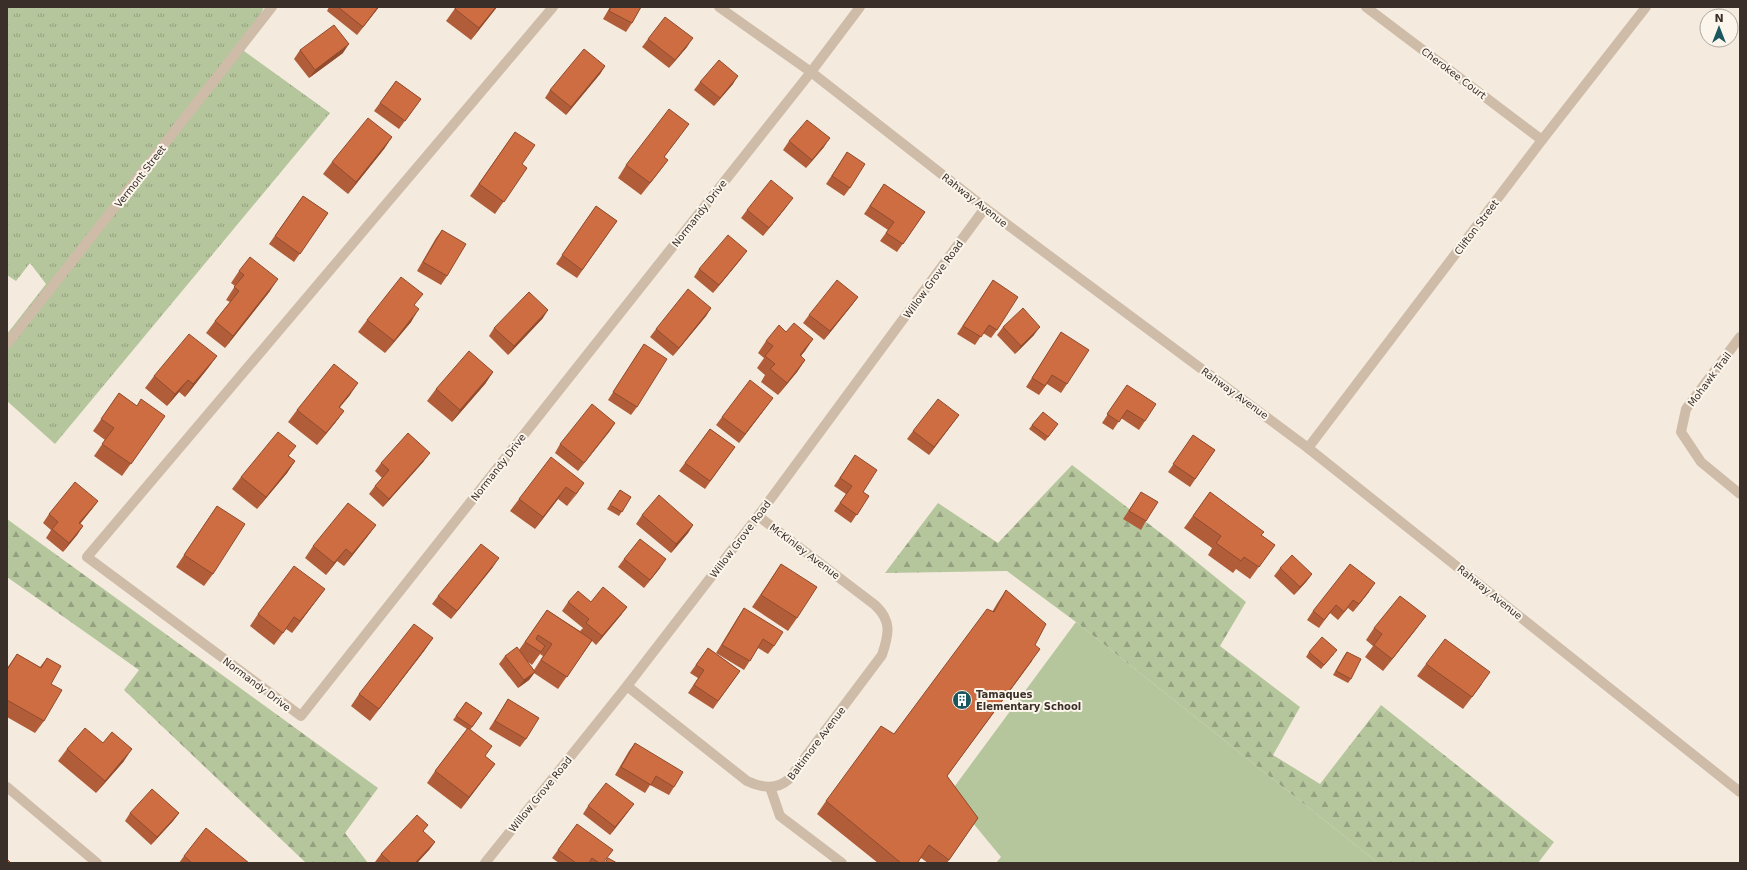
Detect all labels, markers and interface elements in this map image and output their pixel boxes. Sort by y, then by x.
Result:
north arrow [1699,8,1739,48]
text: N [1714,12,1724,25]
street label: Cherokee Court [1419,46,1488,101]
street label: Vermont Street [113,143,168,210]
street label: Rahway Avenue [940,172,1010,229]
street label: Normandy Drive [670,178,729,249]
street label: Clifton Street [1452,198,1501,257]
street label: Willow Grove Road [901,238,965,320]
street label: Mohawk Trail [1686,350,1733,408]
street label: Rahway Avenue [1199,366,1270,421]
street label: Normandy Drive [469,432,528,503]
street label: Willow Grove Road [708,499,773,580]
street label: McKinley Avenue [767,521,842,581]
street label: Rahway Avenue [1455,563,1524,622]
street label: Normandy Drive [221,655,293,713]
building icon: Tamaques Elementary School [951,689,973,711]
place label: Tamaques Elementary School [976,689,1081,712]
street label: Baltimore Avenue [785,705,847,782]
street label: Willow Grove Road [507,754,574,834]

